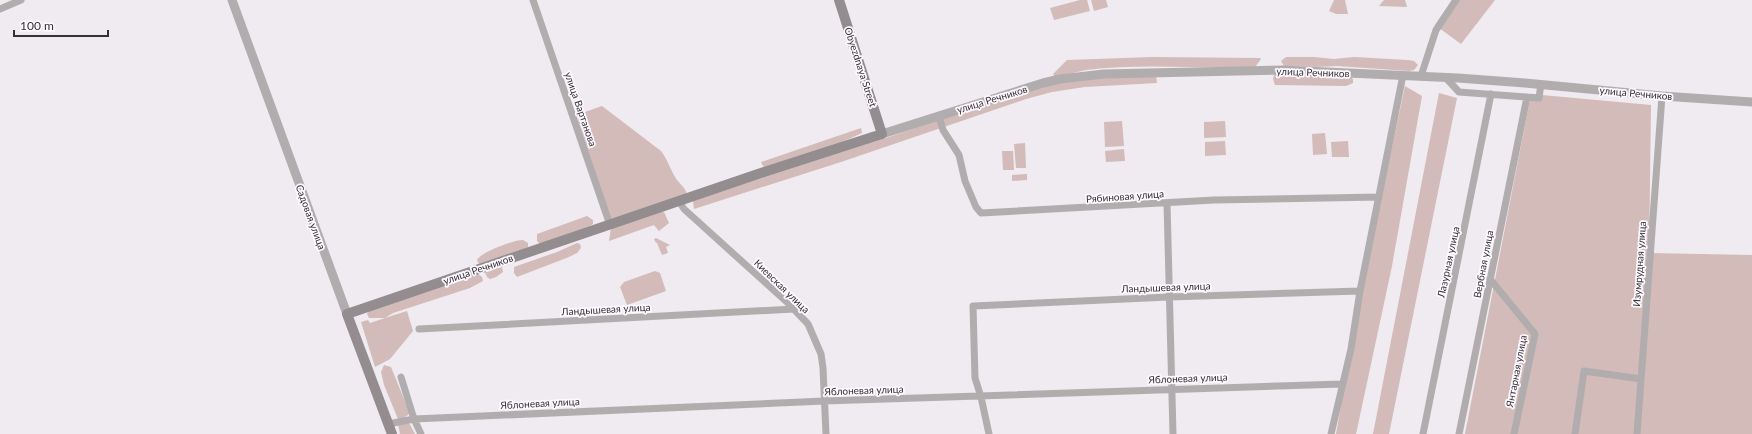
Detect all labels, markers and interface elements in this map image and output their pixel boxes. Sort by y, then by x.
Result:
scale bar [14,12,108,38]
text: 100 m [20,18,54,33]
street label: Obyezdnaya Street [842,26,880,109]
street label: улица Речников [1276,65,1350,79]
street label: улица Вартанова [563,70,599,148]
street label: улица Речников [955,83,1029,115]
street label: улица Речников [1599,84,1673,102]
street label: Садовая улица [294,183,328,251]
street label: Рябиновая улица [1086,187,1164,205]
street label: Изумрудная улица [1630,221,1648,307]
street label: Лазурная улица [1434,225,1461,300]
street label: Вербная улица [1471,229,1495,299]
street label: улица Речников [442,251,515,287]
street label: Киевская улица [752,257,812,315]
street label: Ландышевая улица [1120,279,1211,295]
street label: Ландышевая улица [560,301,651,317]
street label: Янтарная улица [1503,334,1529,409]
street label: Яблоневая улица [1147,371,1228,385]
street label: Яблоневая улица [823,383,904,397]
street label: Яблоневая улица [499,395,580,411]

